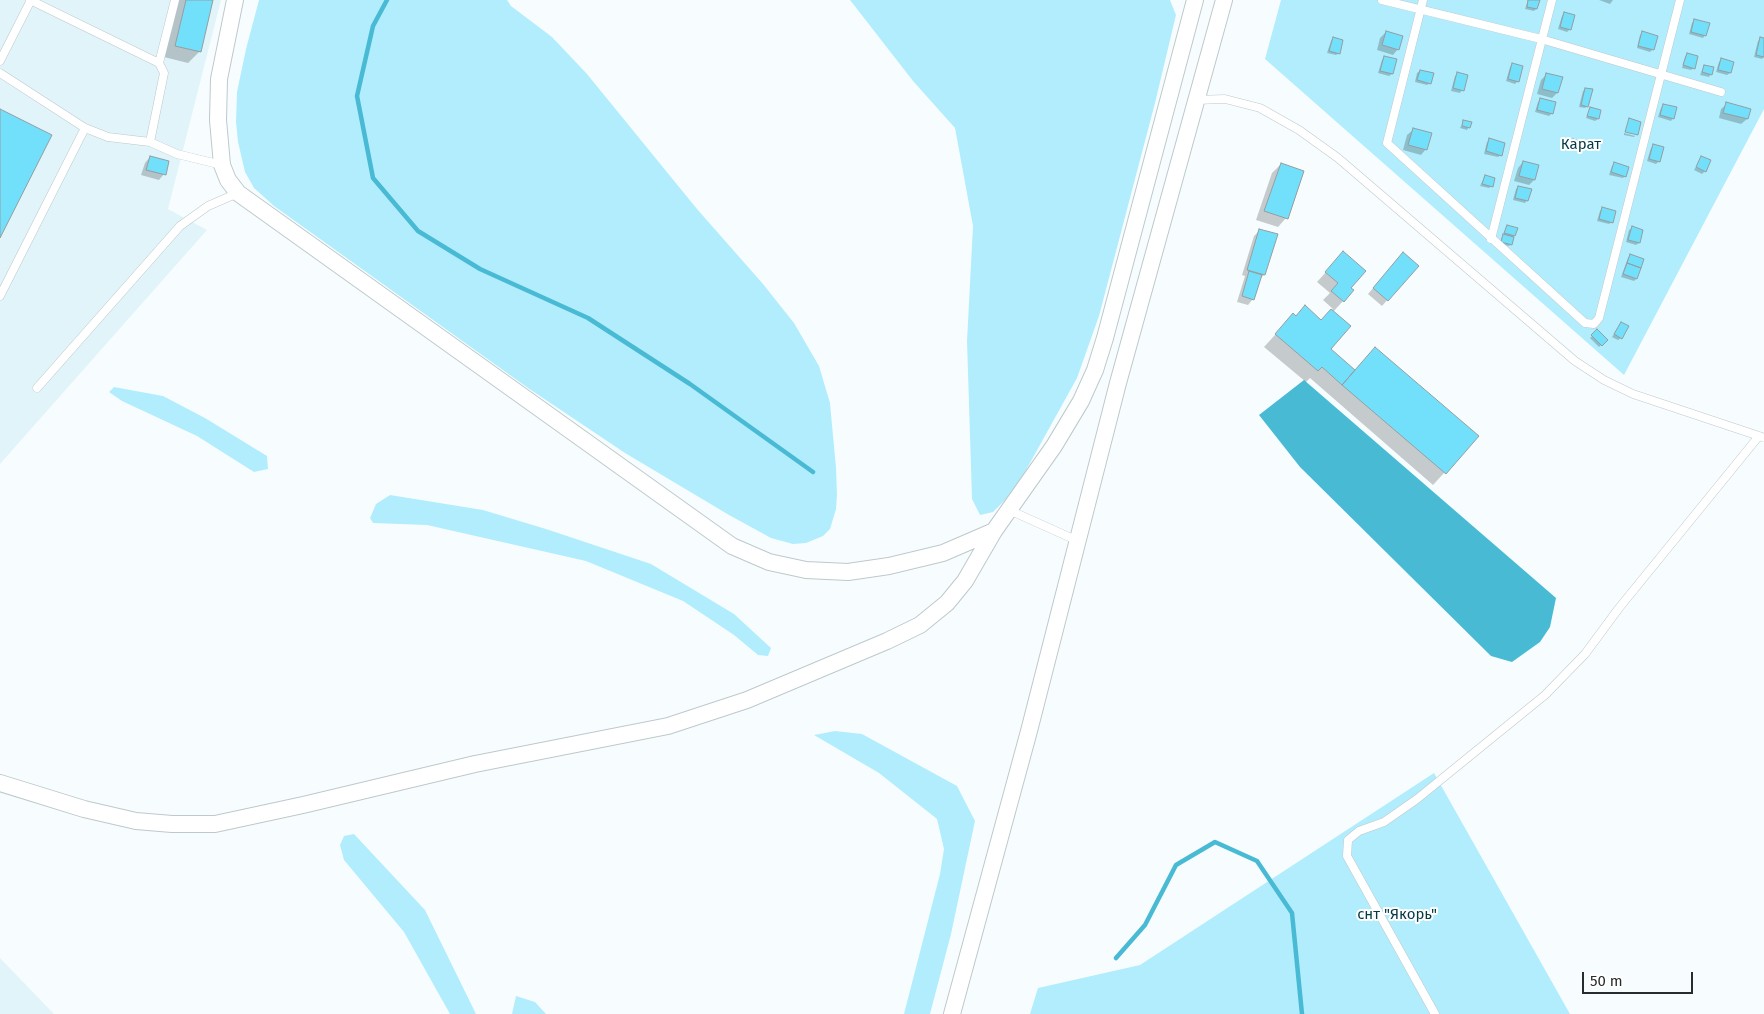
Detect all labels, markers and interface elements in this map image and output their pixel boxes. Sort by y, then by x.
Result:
park label: Карат [1561,136,1601,154]
park label: снт "Якорь" [1357,906,1437,924]
scale bar [1584,962,1695,994]
text: 50 m [1590,972,1623,990]

